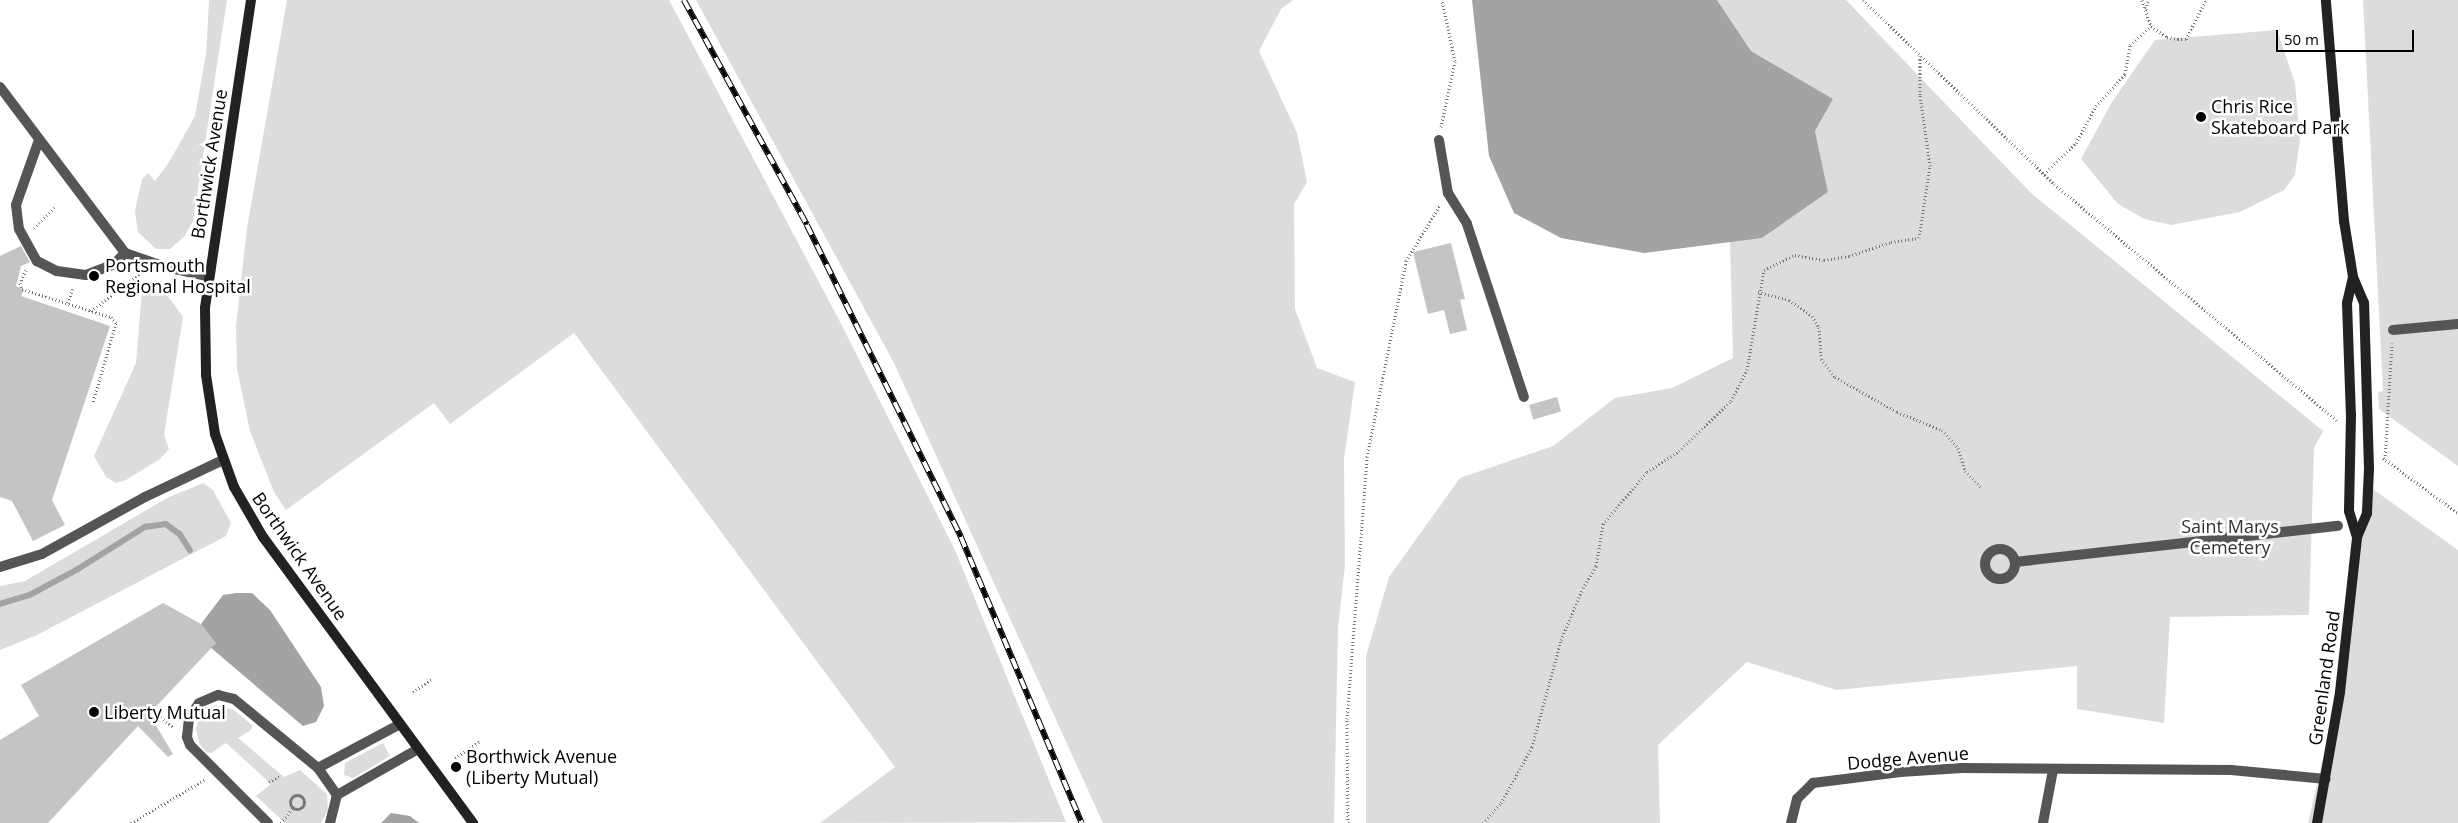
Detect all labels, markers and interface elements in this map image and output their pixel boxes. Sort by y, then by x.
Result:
scale bar [2278,20,2416,52]
text: 50 m [2284,29,2319,49]
street label: Borthwick Avenue [187,88,231,240]
place label: Chris Rice Skateboard Park [2211,96,2349,138]
marker: Chris Rice Skateboard Park [2195,111,2207,123]
place label: Portsmouth Regional Hospital [105,255,251,298]
marker: Portsmouth Regional Hospital [87,269,101,283]
street label: Borthwick Avenue [248,488,352,624]
park label: Saint Marys Cemetery [2181,516,2279,558]
street label: Greenland Road [2304,609,2344,747]
place label: Liberty Mutual [104,701,226,723]
marker: Liberty Mutual [88,706,100,718]
street label: Dodge Avenue [1846,742,1970,774]
place label: Borthwick Avenue (Liberty Mutual) [466,746,617,789]
marker: Borthwick Avenue (Liberty Mutual) [450,761,462,773]

